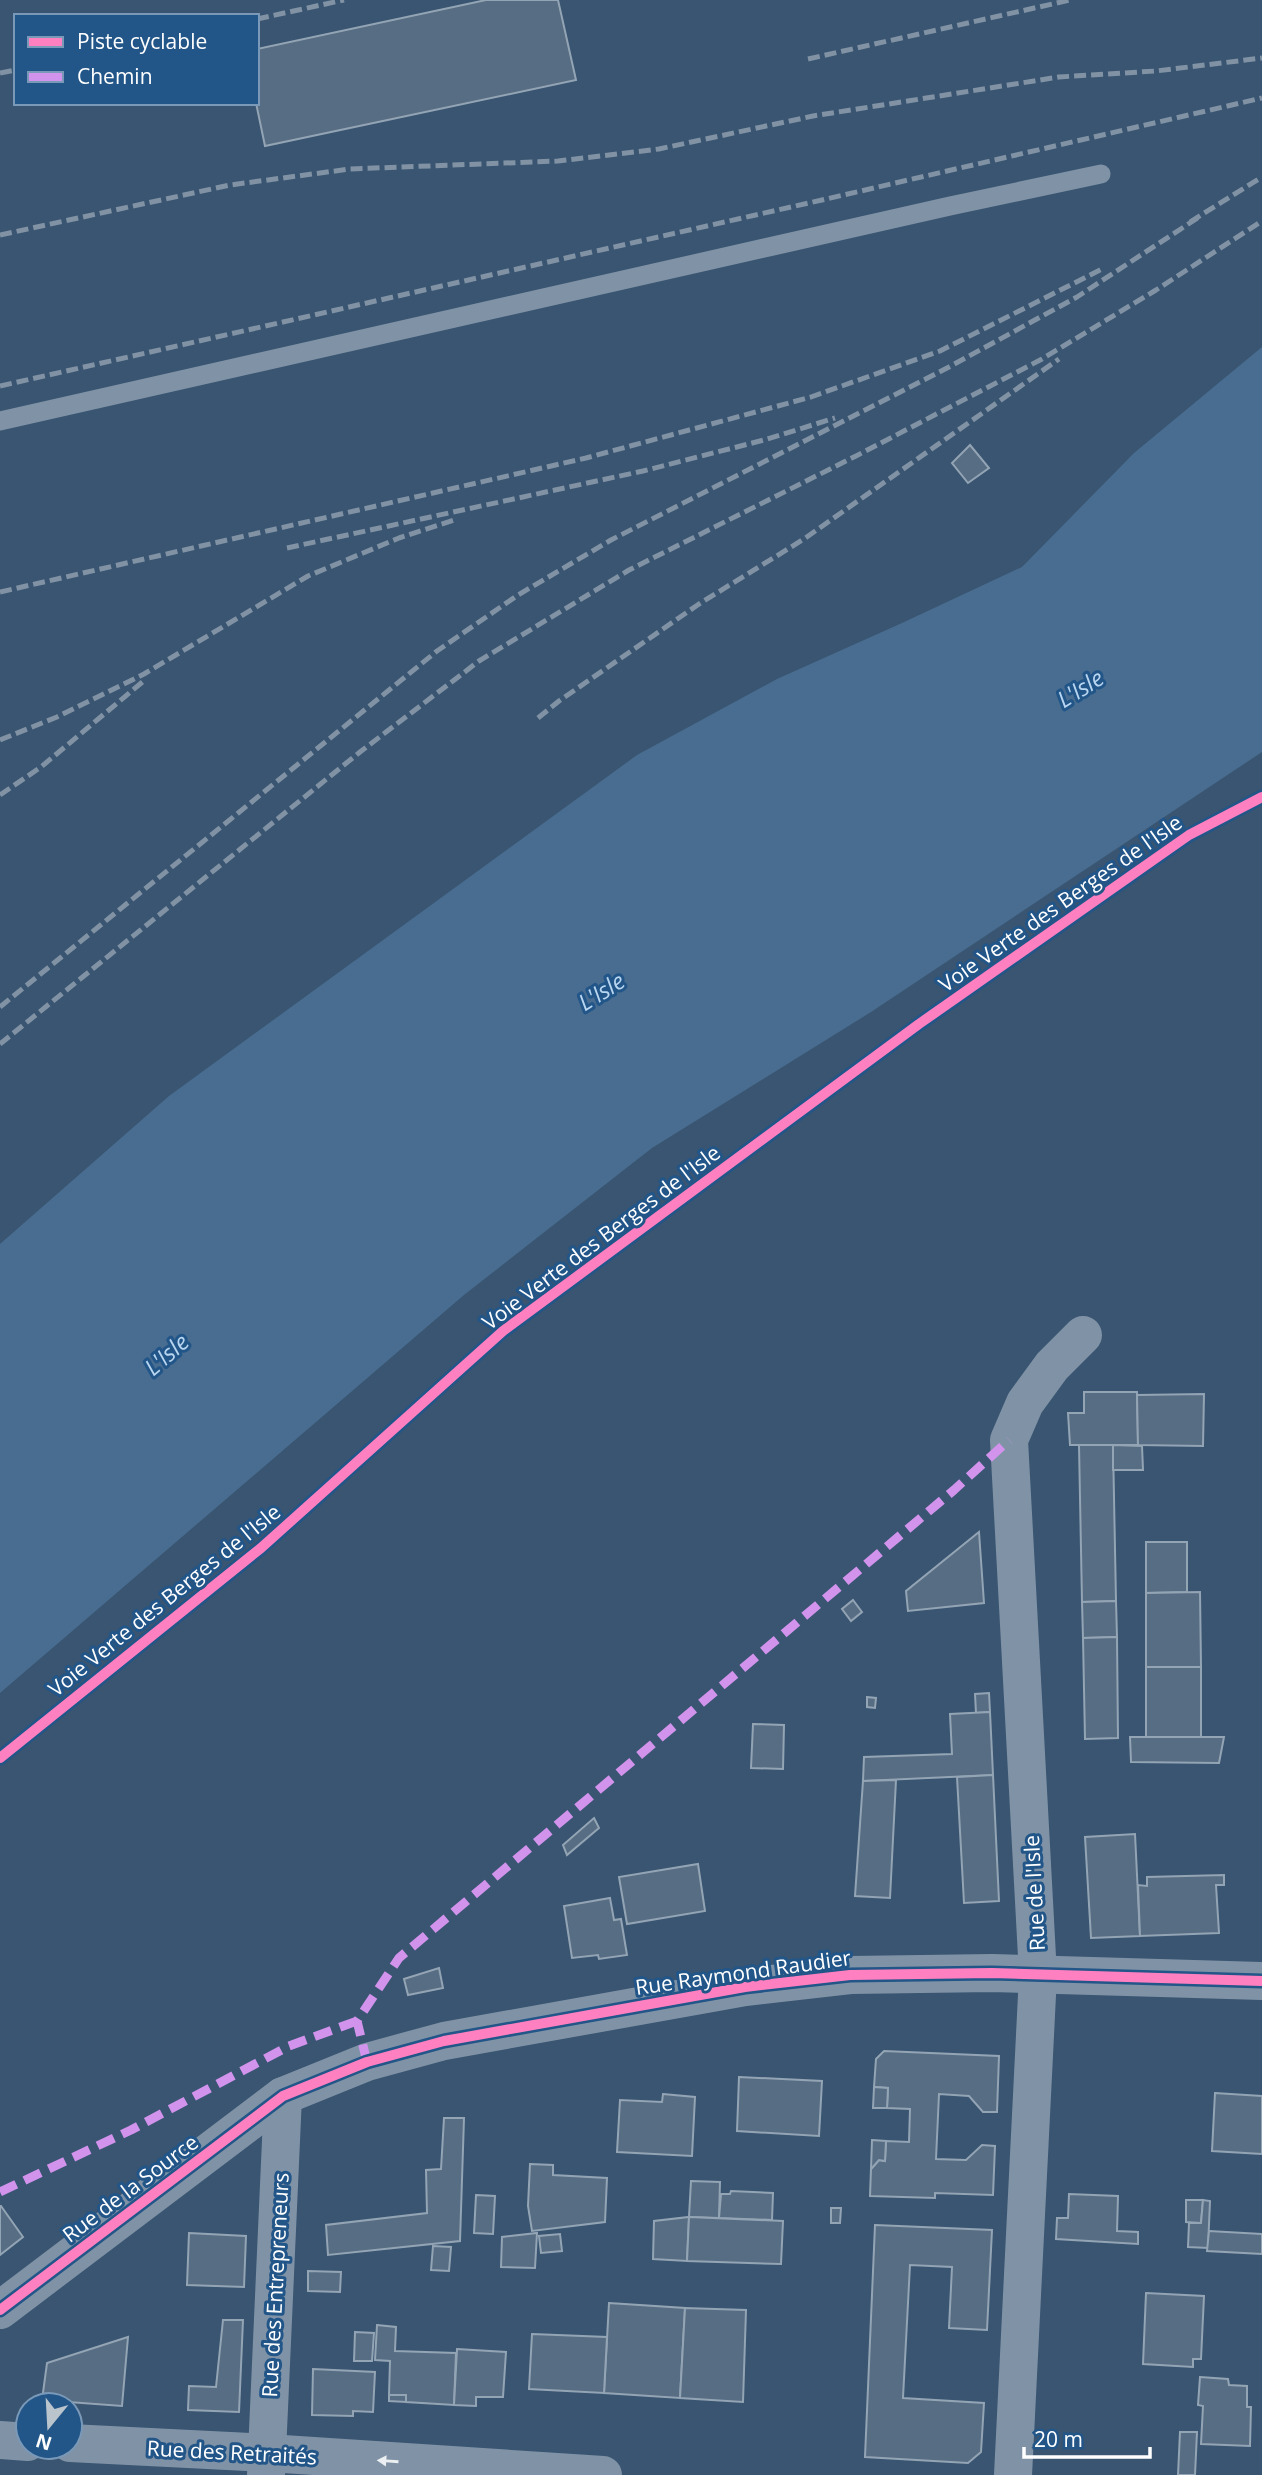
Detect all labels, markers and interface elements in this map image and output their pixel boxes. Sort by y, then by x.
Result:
legend [14,14,259,105]
text: Piste cyclable [77,27,207,55]
text: Chemin [77,62,153,90]
water label: L'Isle [1051,661,1109,715]
street label: Voie Verte des Berges de l'Isle [933,808,1187,998]
water label: L'Isle [572,964,630,1018]
street label: Voie Verte des Berges de l'Isle [476,1138,726,1336]
water label: L'Isle [137,1326,195,1382]
street label: Voie Verte des Berges de l'Isle [42,1498,286,1702]
street label: Rue de l'Isle [1017,1834,1051,1952]
street label: Rue Raymond Raudier [633,1943,853,2001]
street label: Rue de la Source [56,2128,204,2248]
street label: Rue des Entrepreneurs [255,2172,295,2398]
north arrow [14,2391,84,2461]
scale bar [1024,2416,1150,2460]
text: 20 m [1034,2425,1083,2453]
text: N [32,2427,55,2457]
street label: Rue des Retraités [146,2434,318,2470]
one-way arrow [377,2455,399,2466]

